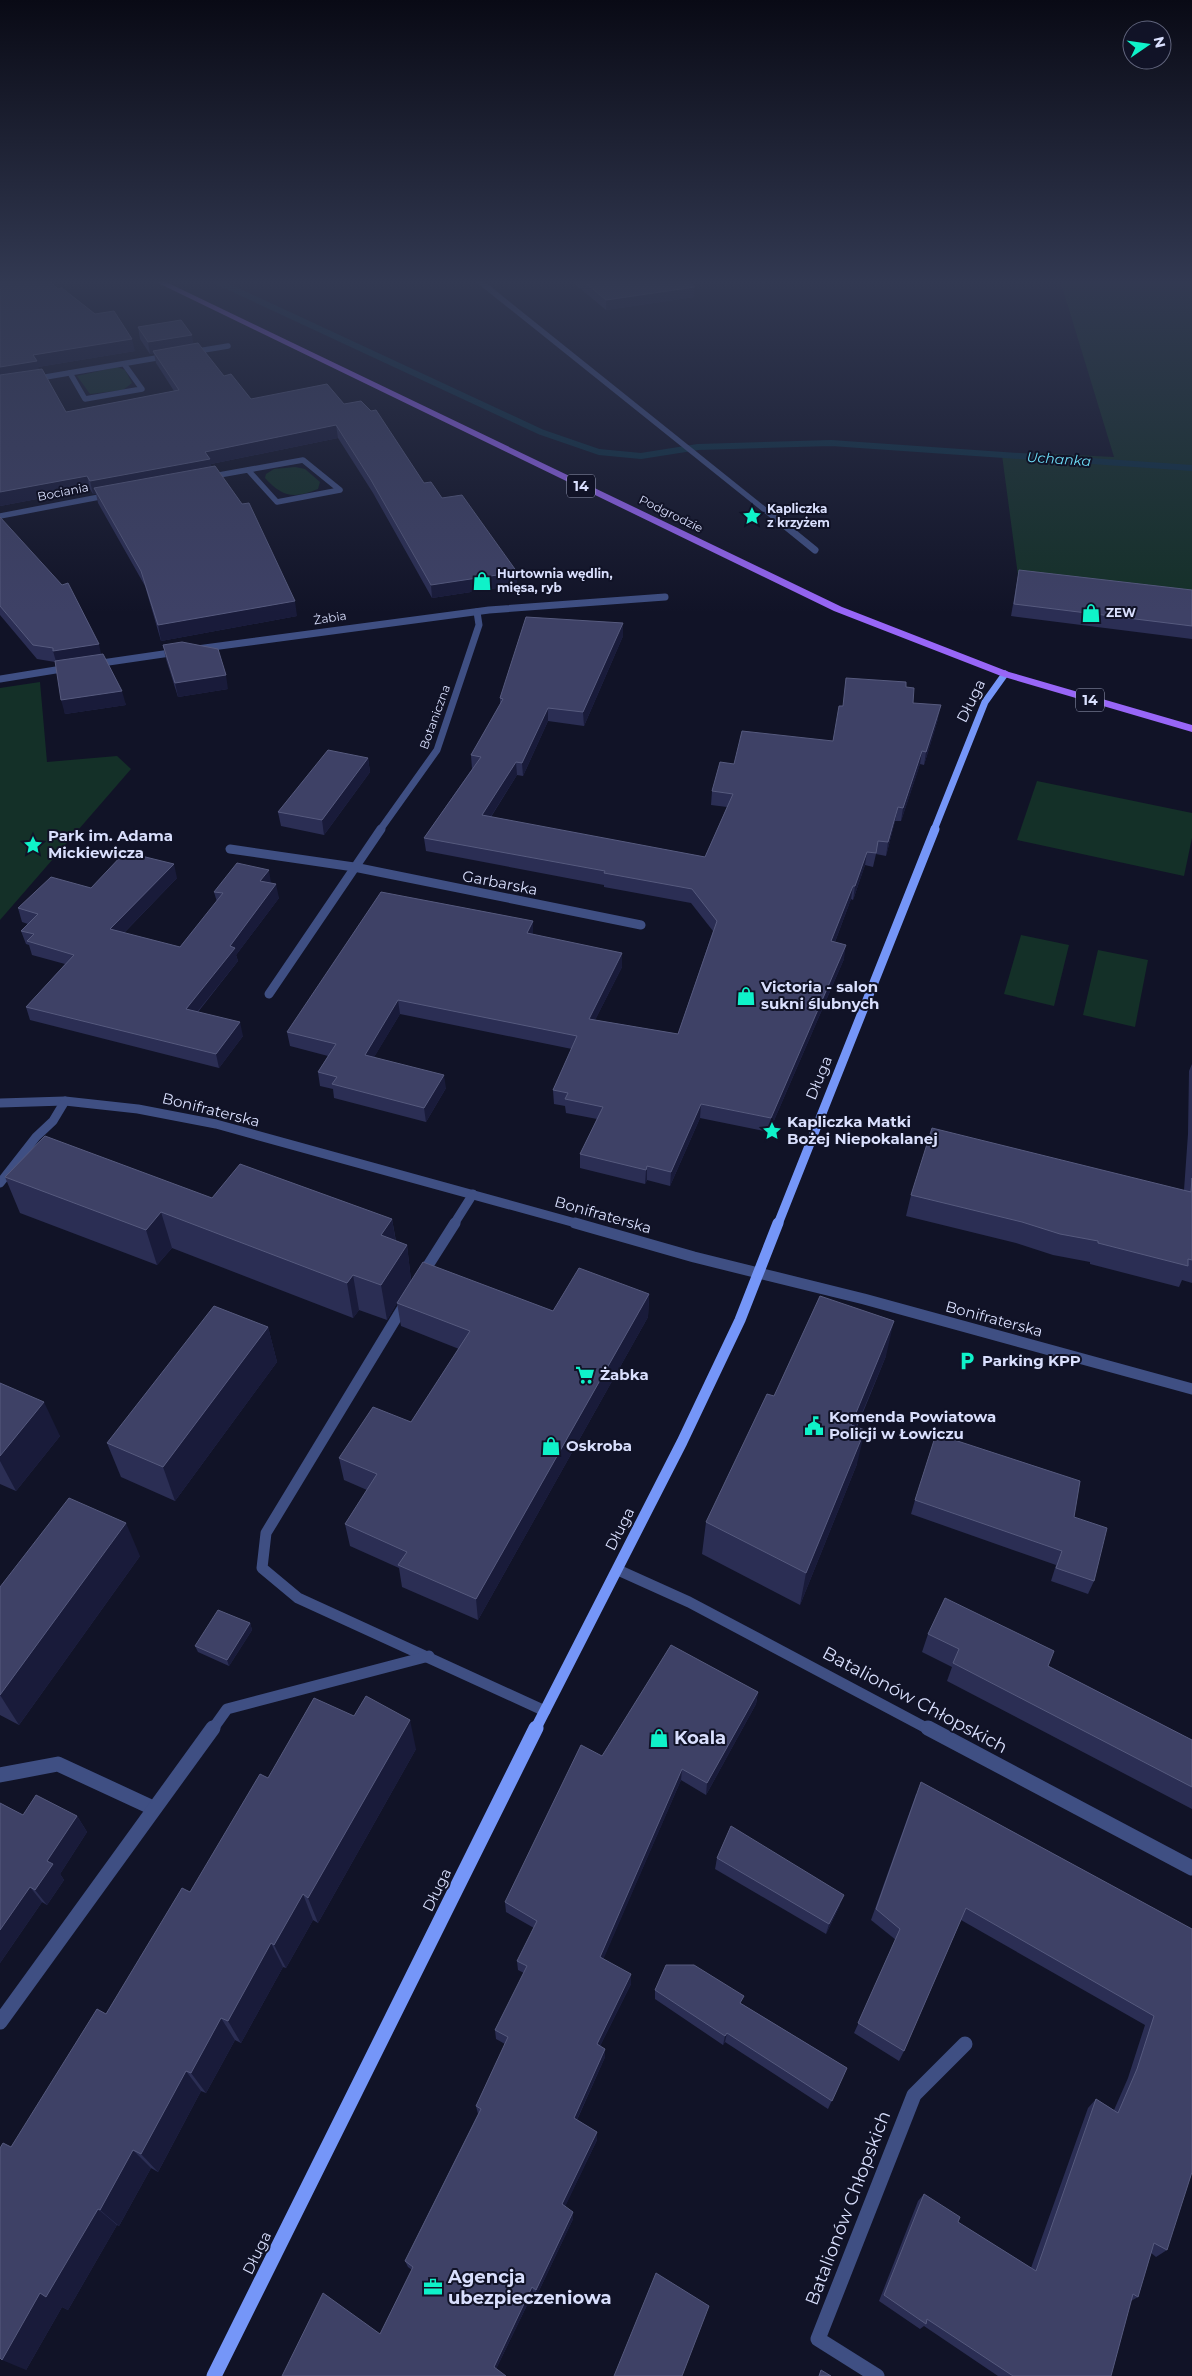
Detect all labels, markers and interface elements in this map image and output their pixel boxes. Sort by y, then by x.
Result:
north arrow [1122,20,1172,70]
text: N [1150,35,1170,50]
water label: Uchanka [1026,448,1092,470]
road number: 14 [567,474,595,498]
street label: Bociania [36,479,90,504]
street label: Podgrodzie [637,492,706,535]
place label: Kapliczka z krzyżem [767,501,830,530]
place icon: Kapliczka z krzyżem [741,505,763,527]
place label: Hurtownia wędlin, mięsa, ryb [497,566,613,596]
shop icon: Hurtownia wędlin, mięsa, ryb [471,570,493,592]
shop icon: ZEW [1080,602,1102,624]
place label: ZEW [1106,605,1136,620]
street label: Żabia [312,607,348,628]
street label: Długa [952,676,989,726]
street label: Botaniczna [416,682,453,751]
road number: 14 [1076,688,1104,712]
place label: Park im. Adama Mickiewicza [48,826,173,862]
place icon: Park im. Adama Mickiewicza [22,834,44,856]
street label: Garbarska [461,866,539,899]
place label: Victoria - salon sukni ślubnych [760,977,879,1013]
shop icon: Victoria - salon sukni ślubnych [735,985,757,1007]
street label: Długa [801,1053,836,1103]
street label: Bonifraterska [160,1088,262,1131]
place label: Kapliczka Matki Bożej Niepokalanej [787,1112,938,1148]
place icon: Kapliczka Matki Bożej Niepokalanej [761,1120,783,1142]
street label: Bonifraterska [552,1192,654,1237]
street label: Bonifraterska [943,1296,1045,1341]
parking icon: Parking KPP [956,1350,978,1372]
place label: Parking KPP [982,1351,1081,1370]
supermarket icon: Żabka [574,1364,596,1386]
place label: Żabka [600,1365,649,1384]
place label: Komenda Powiatowa Policji w Łowiczu [829,1407,996,1443]
public building icon: Komenda Powiatowa Policji w Łowiczu [803,1415,825,1437]
shop icon: Oskroba [540,1435,562,1457]
place label: Oskroba [566,1436,632,1455]
street label: Długa [601,1504,638,1553]
street label: Batalionów Chłopskich [819,1642,1011,1758]
shop icon: Koala [648,1727,670,1749]
place label: Koala [674,1727,726,1749]
street label: Długa [418,1865,455,1915]
street label: Batalionów Chłopskich [801,2108,895,2308]
street label: Długa [238,2228,275,2278]
place label: Agencja ubezpieczeniowa [447,2266,612,2309]
office icon: Agencja ubezpieczeniowa [422,2276,444,2298]

